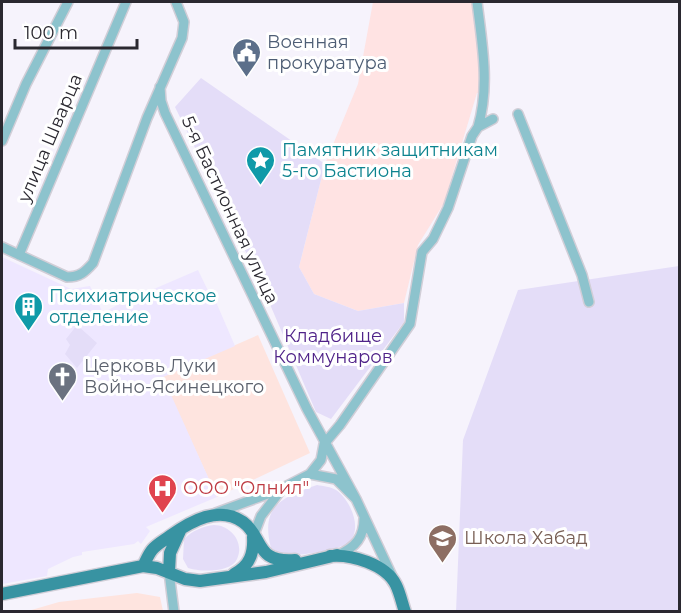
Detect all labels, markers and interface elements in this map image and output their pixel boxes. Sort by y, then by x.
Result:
scale bar [15,12,136,50]
text: 100 m [24,22,78,44]
place label: Военная прокуратура [267,31,387,74]
public building icon: Военная прокуратура [230,36,262,78]
street label: улица Шварца [13,71,87,206]
street label: 5-я Бастионная улица [177,113,283,307]
place label: Памятник защитникам 5-го Бастиона [282,139,498,182]
place icon: Памятник защитникам 5-го Бастиона [245,144,277,186]
place label: Психиатрическое отделение [49,285,217,328]
building icon: Психиатрическое отделение [12,290,44,332]
park label: Кладбище Коммунаров [273,325,393,368]
place label: Церковь Луки Войно-Ясинецкого [84,355,264,398]
church icon: Церковь Луки Войно-Ясинецкого [47,360,79,402]
hospital icon: ООО "Олнил" [146,472,178,514]
place label: ООО "Олнил" [183,477,309,499]
school or university icon: Школа Хабад [427,522,459,564]
place label: Школа Хабад [464,527,588,549]

